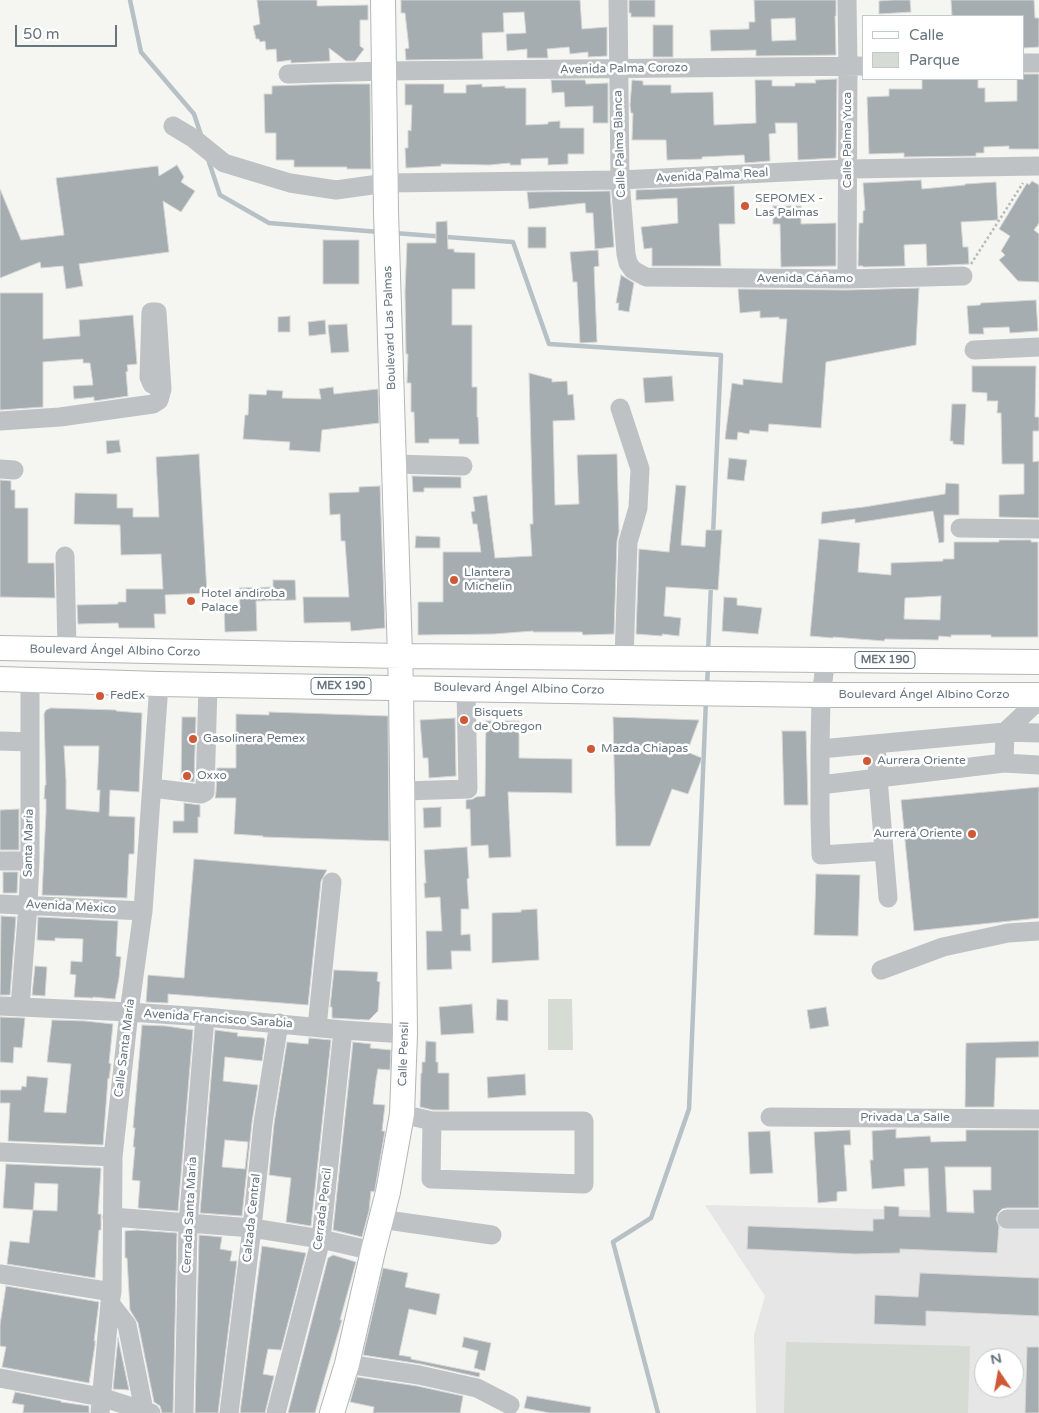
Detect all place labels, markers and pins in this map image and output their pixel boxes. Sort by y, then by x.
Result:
place label: SEPOMEX - Las Palmas [755,192,823,220]
marker: SEPOMEX - Las Palmas [739,200,751,212]
place label: Llantera Michelin [464,566,512,594]
marker: Llantera Michelin [448,574,460,586]
place label: Hotel andiroba Palace [201,587,285,615]
marker: Hotel andiroba Palace [185,595,197,607]
place label: FedEx [110,689,145,703]
marker: FedEx [94,690,106,702]
place label: Bisquets de Obregon [474,706,542,734]
marker: Bisquets de Obregon [458,714,470,726]
place label: Gasolinera Pemex [203,732,305,746]
marker: Gasolinera Pemex [187,733,199,745]
place label: Mazda Chiapas [601,742,688,756]
marker: Mazda Chiapas [585,743,597,755]
place label: Aurrera Oriente [877,754,966,768]
marker: Aurrera Oriente [861,755,873,767]
place label: Oxxo [197,769,227,783]
marker: Oxxo [181,770,193,782]
place label: Aurrerá Oriente [873,827,962,841]
marker: Aurrerá Oriente [966,828,978,840]

